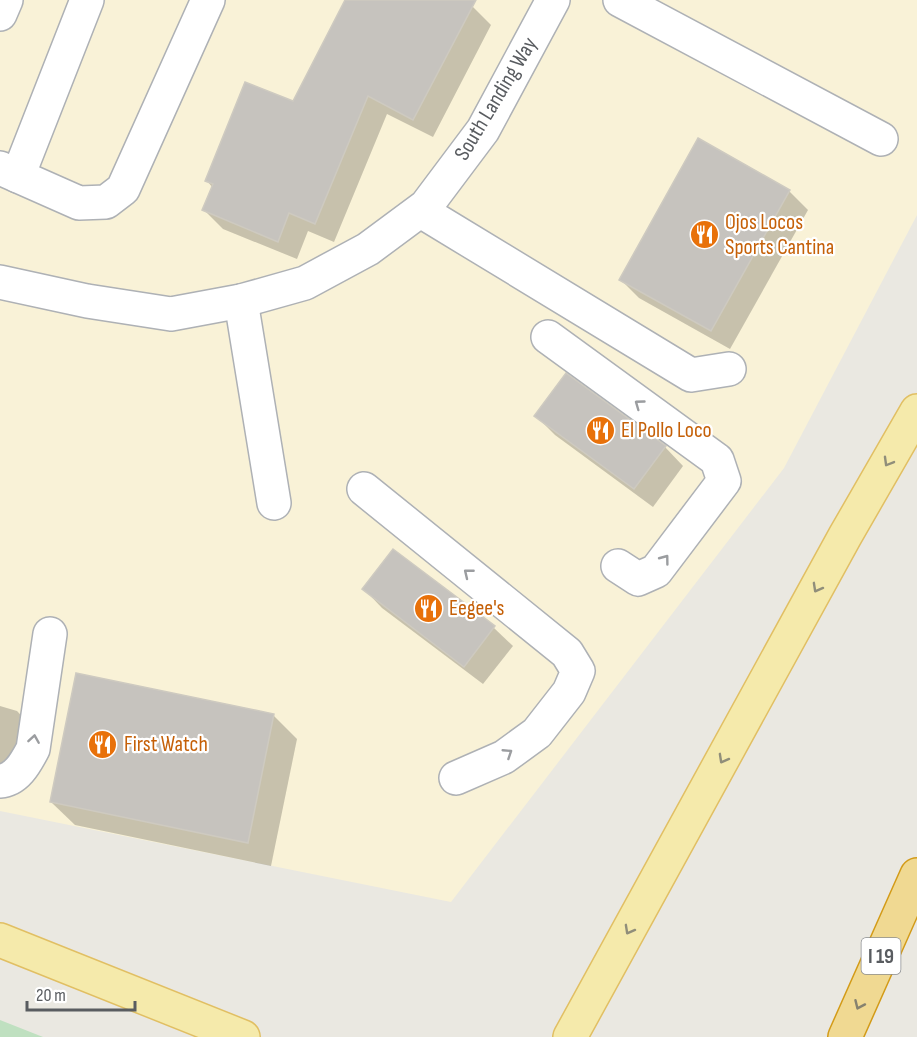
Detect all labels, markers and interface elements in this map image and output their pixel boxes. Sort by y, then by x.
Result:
street label: South Landing Way [449,32,544,165]
place label: Ojos Locos Sports Cantina [725,209,834,261]
restaurant icon: Ojos Locos Sports Cantina [688,219,720,251]
one-way arrow [635,400,646,411]
restaurant icon: El Pollo Loco [584,414,616,446]
place label: El Pollo Loco [621,417,712,444]
one-way arrow [884,455,895,466]
one-way arrow [658,555,669,566]
one-way arrow [464,569,475,580]
one-way arrow [813,581,824,592]
restaurant icon: Eegee's [412,592,444,624]
place label: Eegee's [449,595,505,622]
restaurant icon: First Watch [87,728,119,760]
place label: First Watch [124,731,208,758]
one-way arrow [28,734,40,744]
one-way arrow [502,749,513,760]
one-way arrow [719,753,730,763]
one-way arrow [625,923,636,934]
road number: I 19 [862,938,900,974]
scale bar [27,974,135,1012]
text: 20 m [36,985,66,1006]
one-way arrow [855,999,867,1010]

